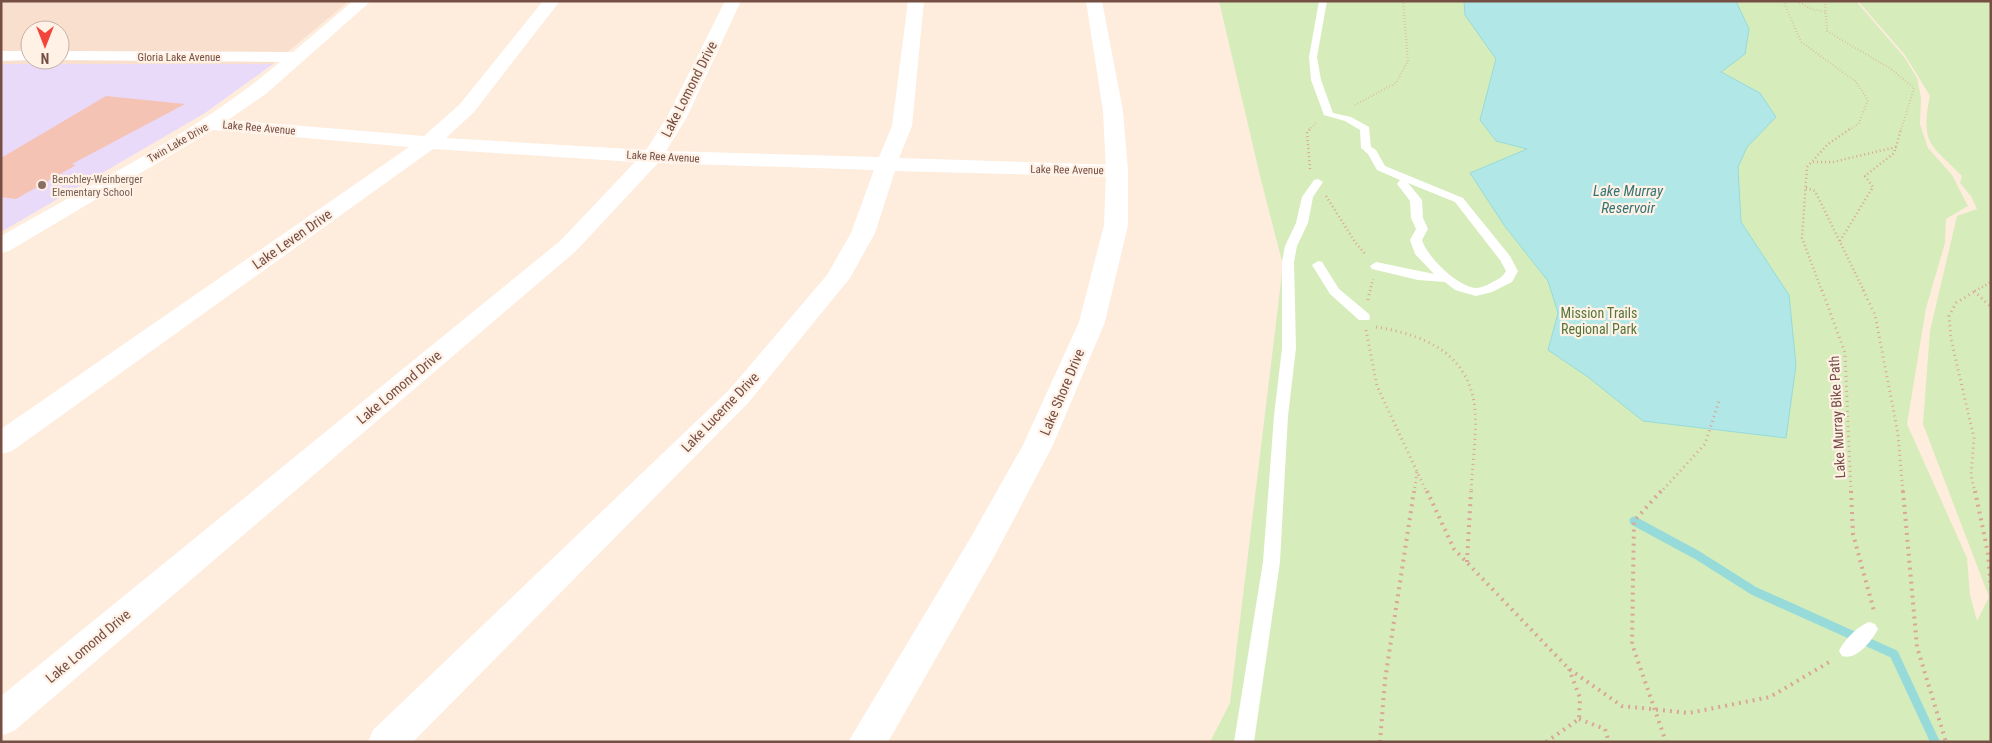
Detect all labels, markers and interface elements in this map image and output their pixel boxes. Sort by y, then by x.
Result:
north arrow [20,20,70,70]
street label: Lake Lomond Drive [658,38,720,140]
text: N [41,50,49,66]
street label: Gloria Lake Avenue [138,51,220,64]
street label: Lake Ree Avenue [222,118,296,138]
street label: Twin Lake Drive [145,120,211,166]
street label: Lake Ree Avenue [626,149,700,165]
street label: Lake Ree Avenue [1030,163,1104,177]
place label: Benchley-Weinberger Elementary School [52,173,143,199]
marker: Benchley-Weinberger Elementary School [36,179,48,191]
water label: Lake Murray Reservoir [1593,182,1664,217]
street label: Lake Leven Drive [249,206,335,272]
park label: Mission Trails Regional Park [1561,305,1638,337]
street label: Lake Shore Drive [1037,346,1088,438]
street label: Lake Lomond Drive [353,347,445,427]
street label: Lake Murray Bike Path [1826,355,1848,479]
street label: Lake Lucerne Drive [678,369,762,455]
street label: Lake Lomond Drive [42,606,134,686]

